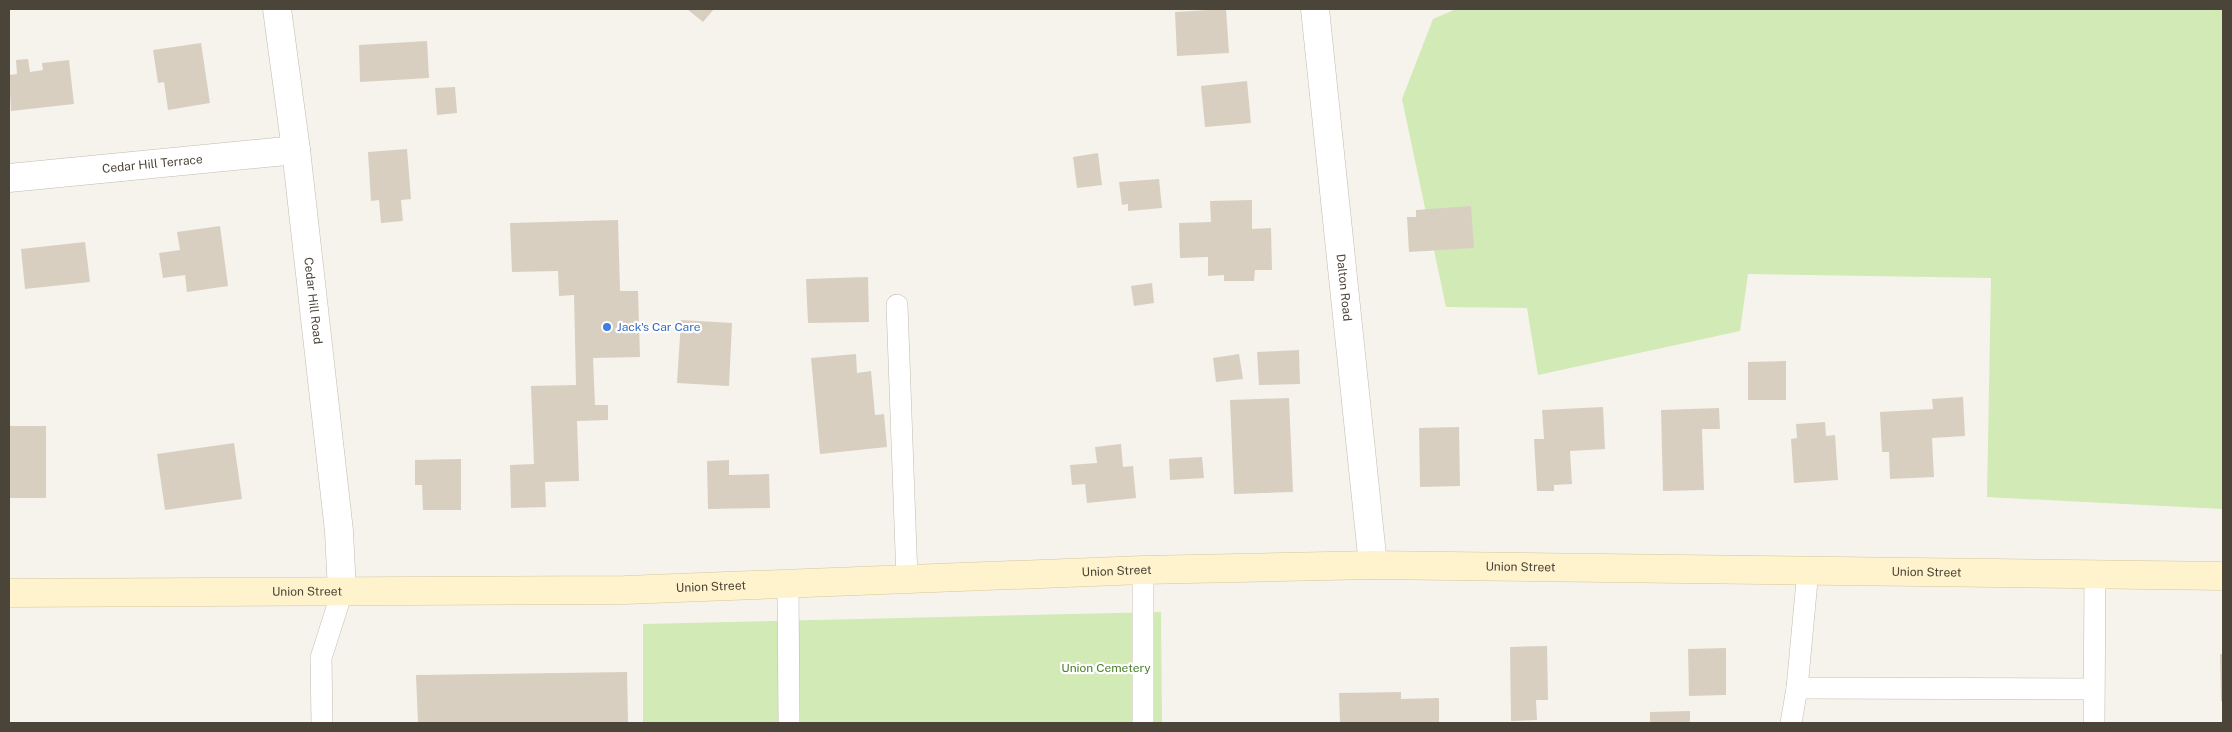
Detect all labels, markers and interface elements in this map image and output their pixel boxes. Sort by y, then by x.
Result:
street label: Cedar Hill Terrace [101,152,203,176]
street label: Dalton Road [1334,253,1355,322]
street label: Cedar Hill Road [301,257,325,345]
place label: Jack's Car Care [617,320,701,334]
marker: Jack's Car Care [601,321,613,333]
street label: Union Street [1485,559,1556,574]
street label: Union Street [1081,563,1152,579]
street label: Union Street [1891,565,1962,580]
street label: Union Street [676,578,747,595]
street label: Union Street [272,584,342,599]
park label: Union Cemetery [1061,661,1151,675]

